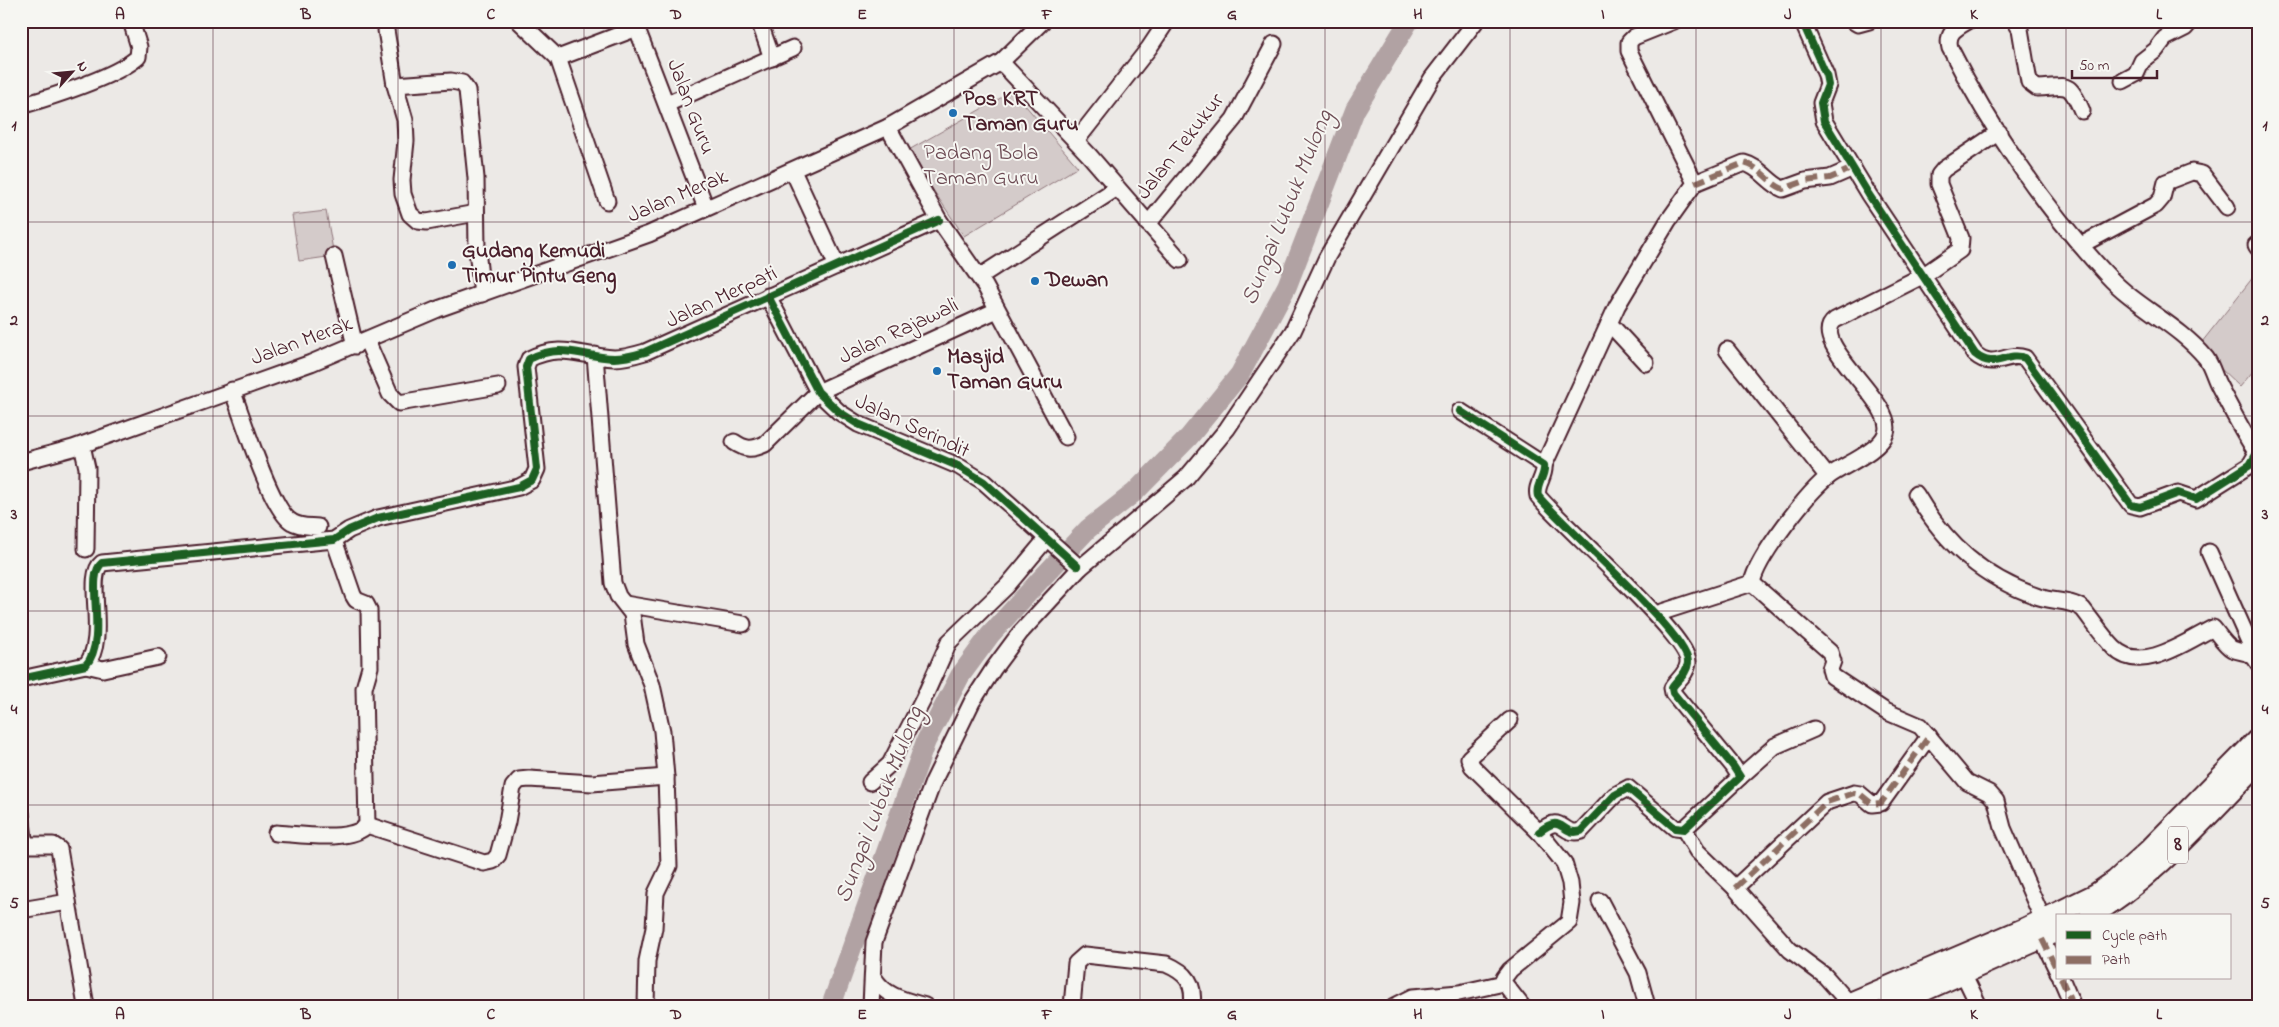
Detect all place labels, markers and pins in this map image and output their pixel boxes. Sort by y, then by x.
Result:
place label: Pos KRT Taman Guru [963,84,1079,141]
marker: Pos KRT Taman Guru [947,107,959,119]
place label: Gudang Kemudi Timur Pintu Geng [462,236,617,294]
marker: Gudang Kemudi Timur Pintu Geng [446,259,458,271]
place label: Dewan [1044,265,1108,297]
marker: Dewan [1029,275,1041,287]
place label: Masjid Taman Guru [947,342,1063,399]
marker: Masjid Taman Guru [931,365,943,377]

